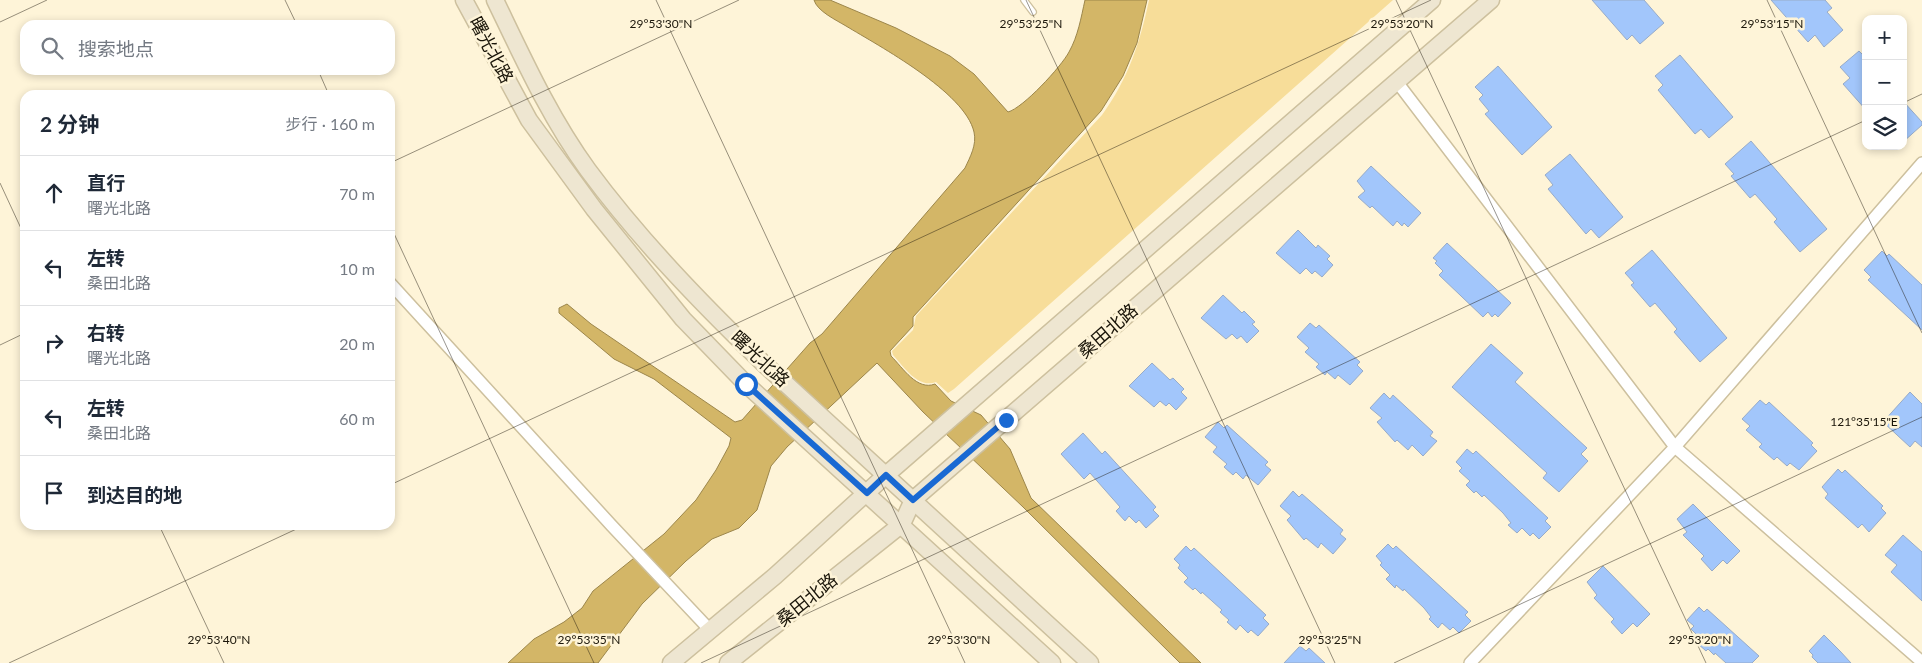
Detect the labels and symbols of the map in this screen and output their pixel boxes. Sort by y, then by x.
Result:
street label: 曙光北路 [465,13,518,86]
text: 29°53'30"N [630,16,692,31]
text: 29°53'25"N [1000,16,1062,31]
text: 29°53'20"N [1371,16,1433,31]
text: 29°53'15"N [1741,16,1803,31]
street label: 桑田北路 [1073,298,1142,362]
street label: 曙光北路 [727,326,795,391]
route start [735,373,758,396]
route end [995,409,1018,432]
text: 121°35'15"E [1830,414,1898,429]
street label: 桑田北路 [771,568,841,630]
text: 29°53'40"N [188,632,250,647]
text: 29°53'35"N [558,632,620,647]
text: 29°53'30"N [928,632,990,647]
text: 29°53'25"N [1299,632,1361,647]
text: 29°53'20"N [1669,632,1731,647]

